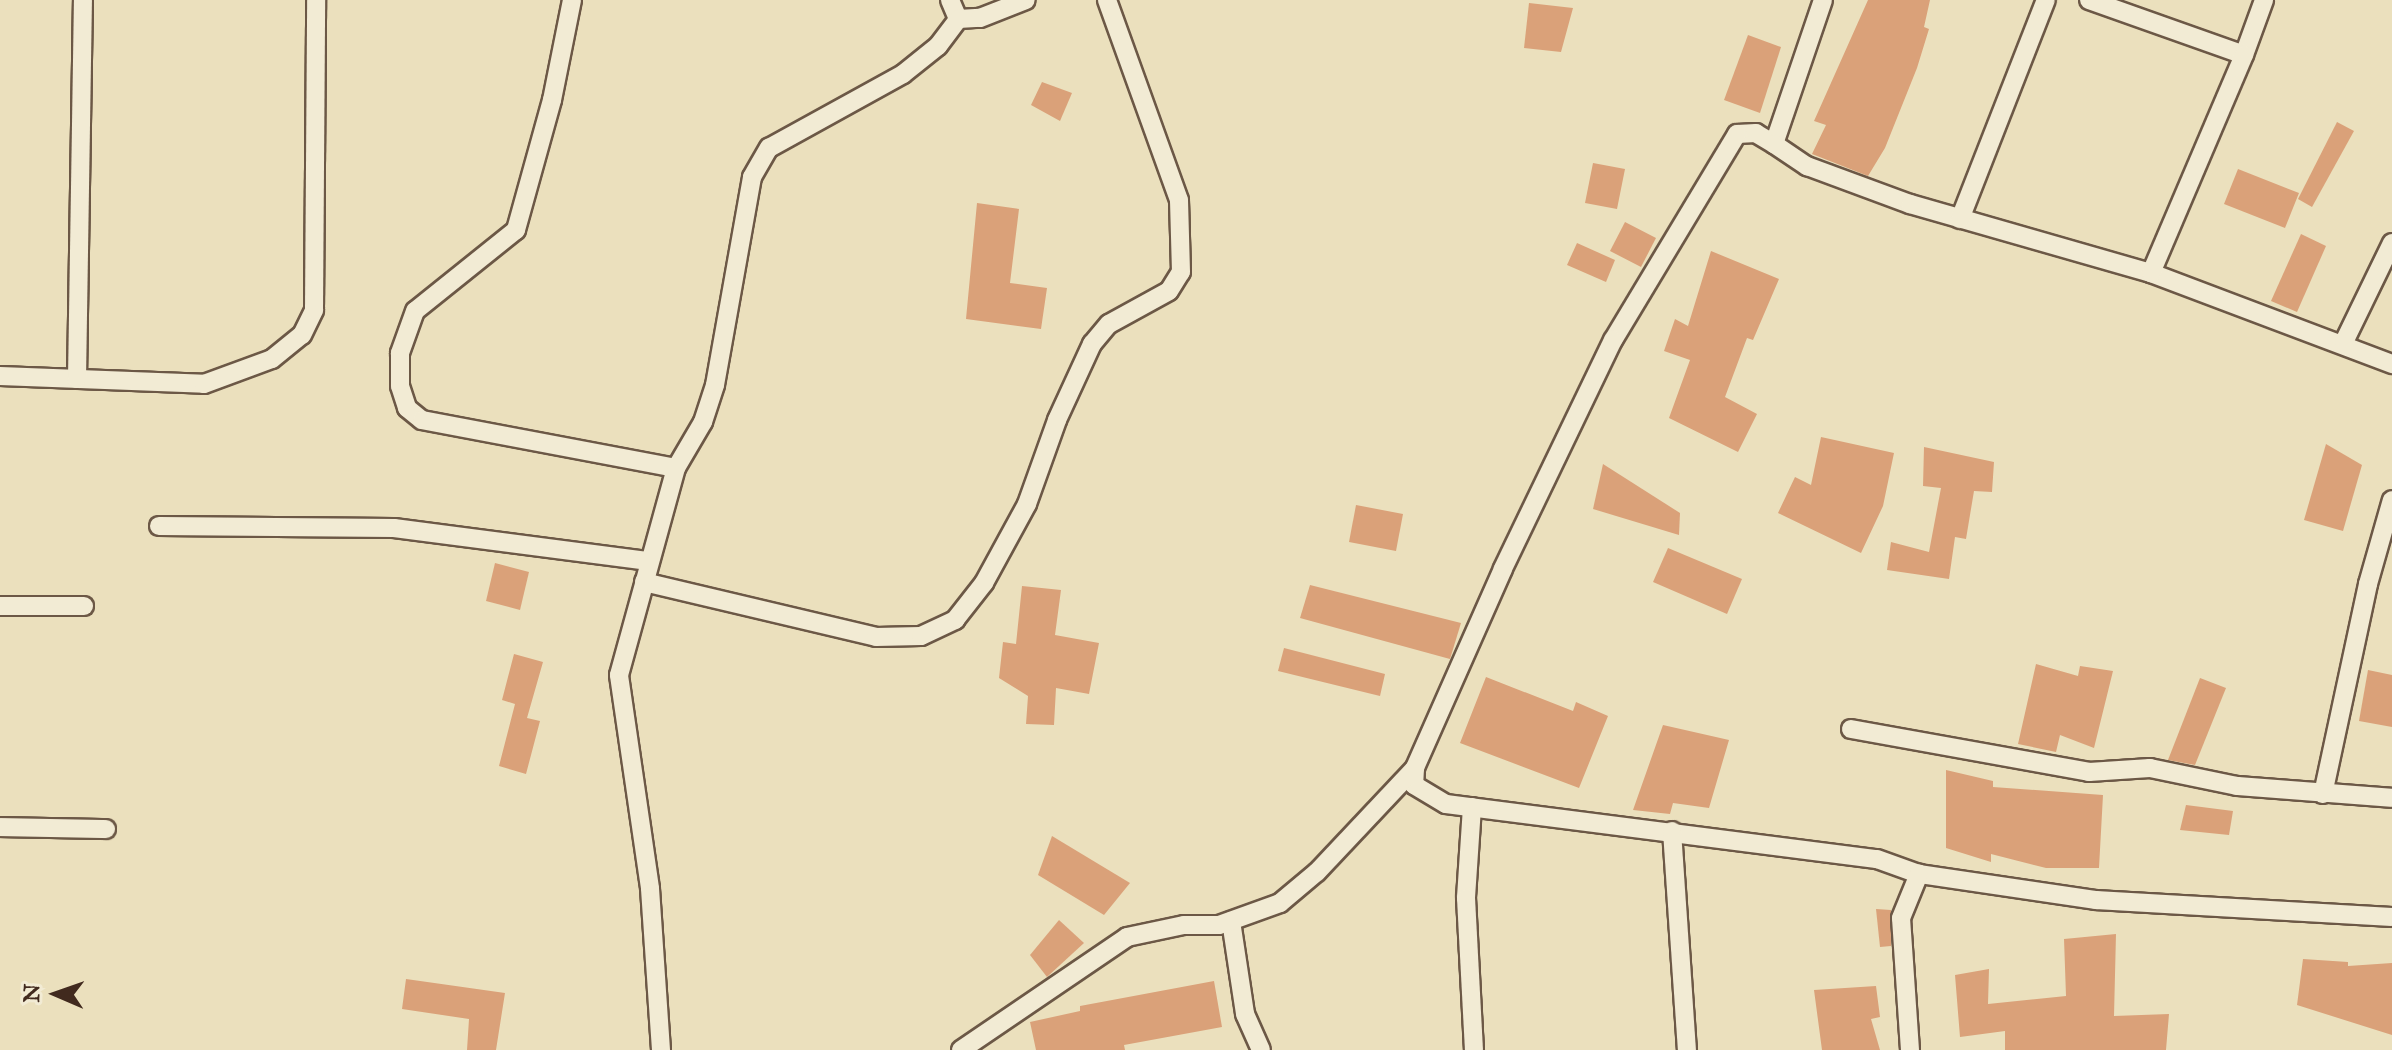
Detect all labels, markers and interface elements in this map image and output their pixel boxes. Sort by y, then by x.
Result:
north arrow [16,954,96,1034]
text: N [18,983,45,1003]

